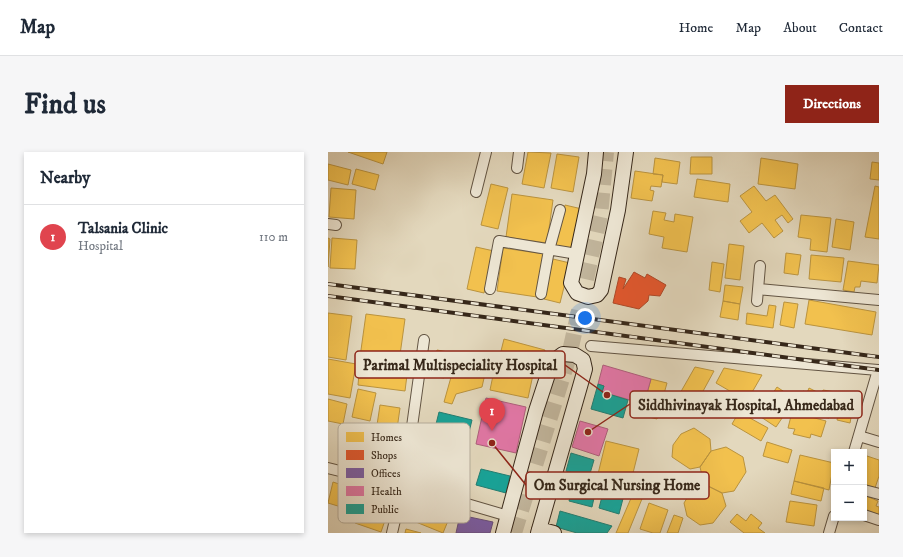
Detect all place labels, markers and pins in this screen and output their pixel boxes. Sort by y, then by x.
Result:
callout: Parimal Multispeciality Hospital [355,351,565,378]
callout: Siddhivinayak Hospital, Ahmedabad [630,391,862,418]
pin: 1 [479,398,505,431]
callout: Om Surgical Nursing Home [526,472,709,499]

